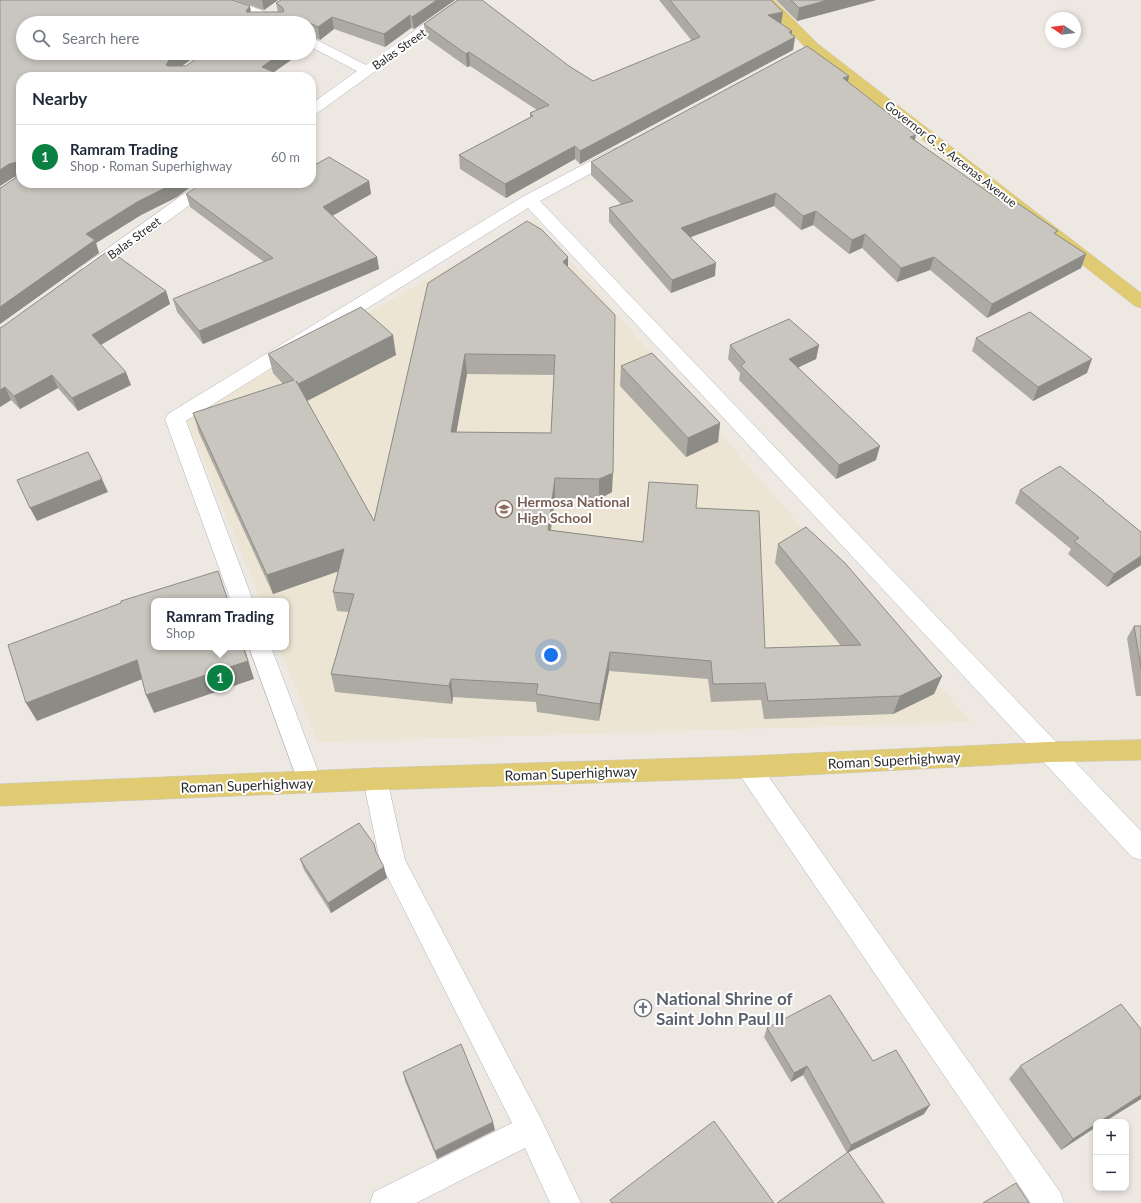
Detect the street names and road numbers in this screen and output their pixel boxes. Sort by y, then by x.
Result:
street label: Balas Street [369,25,429,73]
street label: Governor G. S. Arcenas Avenue [882,98,1020,210]
street label: Balas Street [104,213,164,262]
street label: Roman Superhighway [827,748,962,772]
street label: Roman Superhighway [504,762,638,784]
street label: Roman Superhighway [180,774,314,796]

